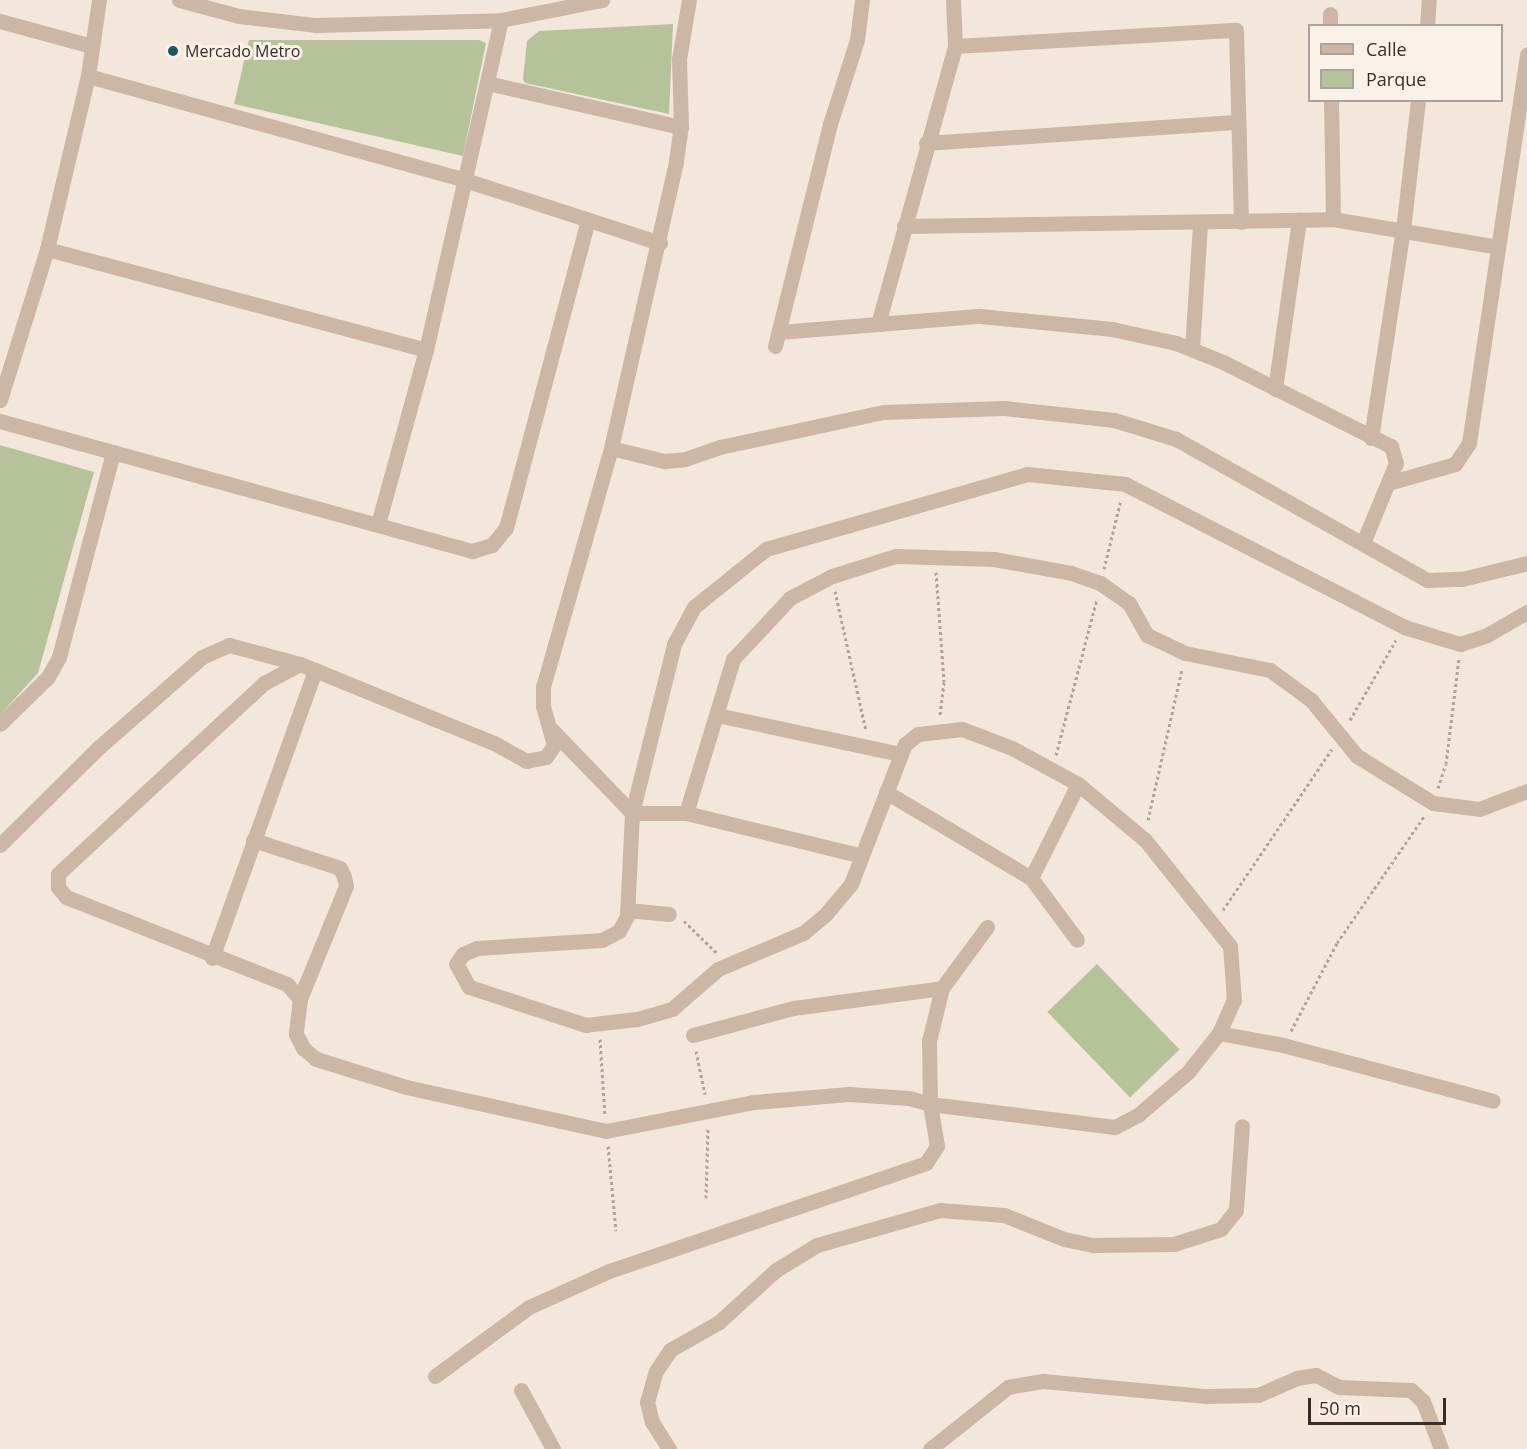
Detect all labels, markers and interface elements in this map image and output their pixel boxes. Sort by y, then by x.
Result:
legend [1308,24,1503,102]
text: Calle [1366,37,1407,61]
place label: Mercado Metro [185,41,300,61]
marker: Mercado Metro [166,44,180,58]
text: Parque [1366,67,1426,91]
scale bar [1311,1386,1449,1424]
text: 50 m [1319,1396,1361,1420]

